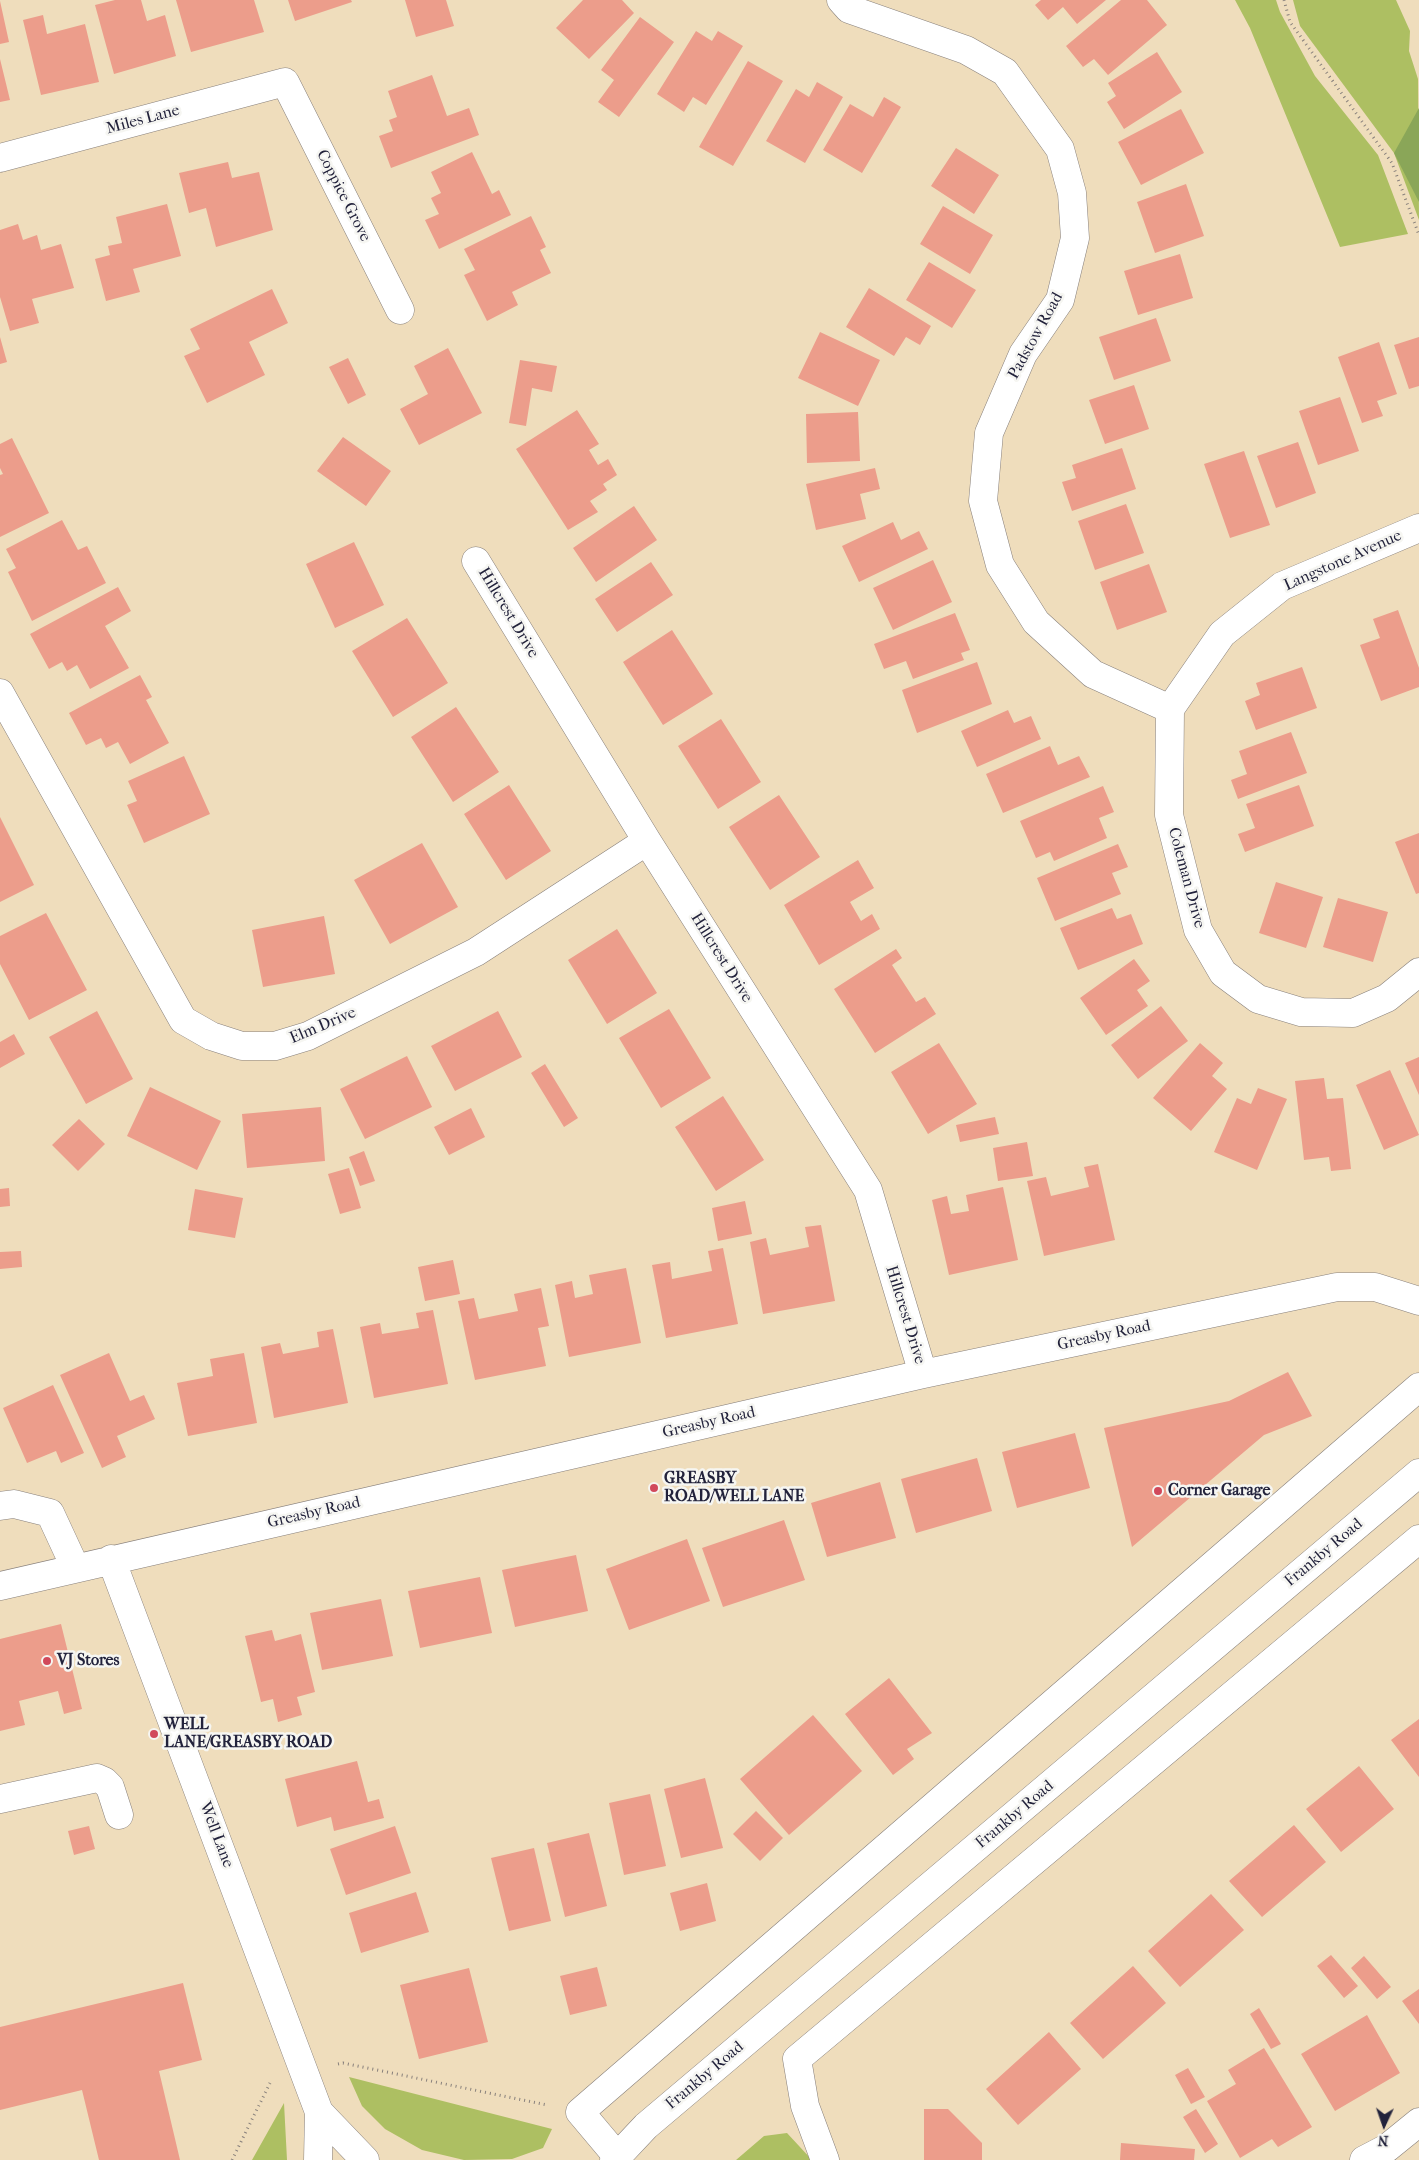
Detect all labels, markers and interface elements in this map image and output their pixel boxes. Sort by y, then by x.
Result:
street label: Miles Lane [104,101,182,139]
street label: Coppice Grove [312,147,374,245]
street label: Padstow Road [1004,289,1068,383]
street label: Langstone Avenue [1281,526,1405,596]
street label: Hillcrest Drive [474,564,542,662]
street label: Coleman Drive [1163,826,1209,930]
street label: Hillcrest Drive [686,910,756,1006]
street label: Elm Drive [287,1003,359,1049]
street label: Hillcrest Drive [881,1263,929,1367]
street label: Greasby Road [1056,1317,1152,1355]
street label: Greasby Road [661,1403,757,1443]
place label: GREASBY ROAD/WELL LANE [664,1469,804,1507]
place label: Corner Garage [1168,1481,1270,1501]
marker: GREASBY ROAD/WELL LANE [648,1482,660,1494]
marker: Corner Garage [1152,1485,1164,1497]
street label: Greasby Road [266,1493,362,1533]
street label: Frankby Road [1281,1515,1367,1591]
place label: VJ Stores [57,1651,119,1671]
marker: VJ Stores [41,1655,53,1667]
place label: WELL LANE/GREASBY ROAD [164,1715,332,1753]
marker: WELL LANE/GREASBY ROAD [148,1728,160,1740]
street label: Frankby Road [972,1777,1058,1853]
street label: Well Lane [195,1799,237,1871]
street label: Frankby Road [662,2038,748,2114]
north arrow [1359,2100,1409,2150]
text: N [1377,2132,1389,2149]

